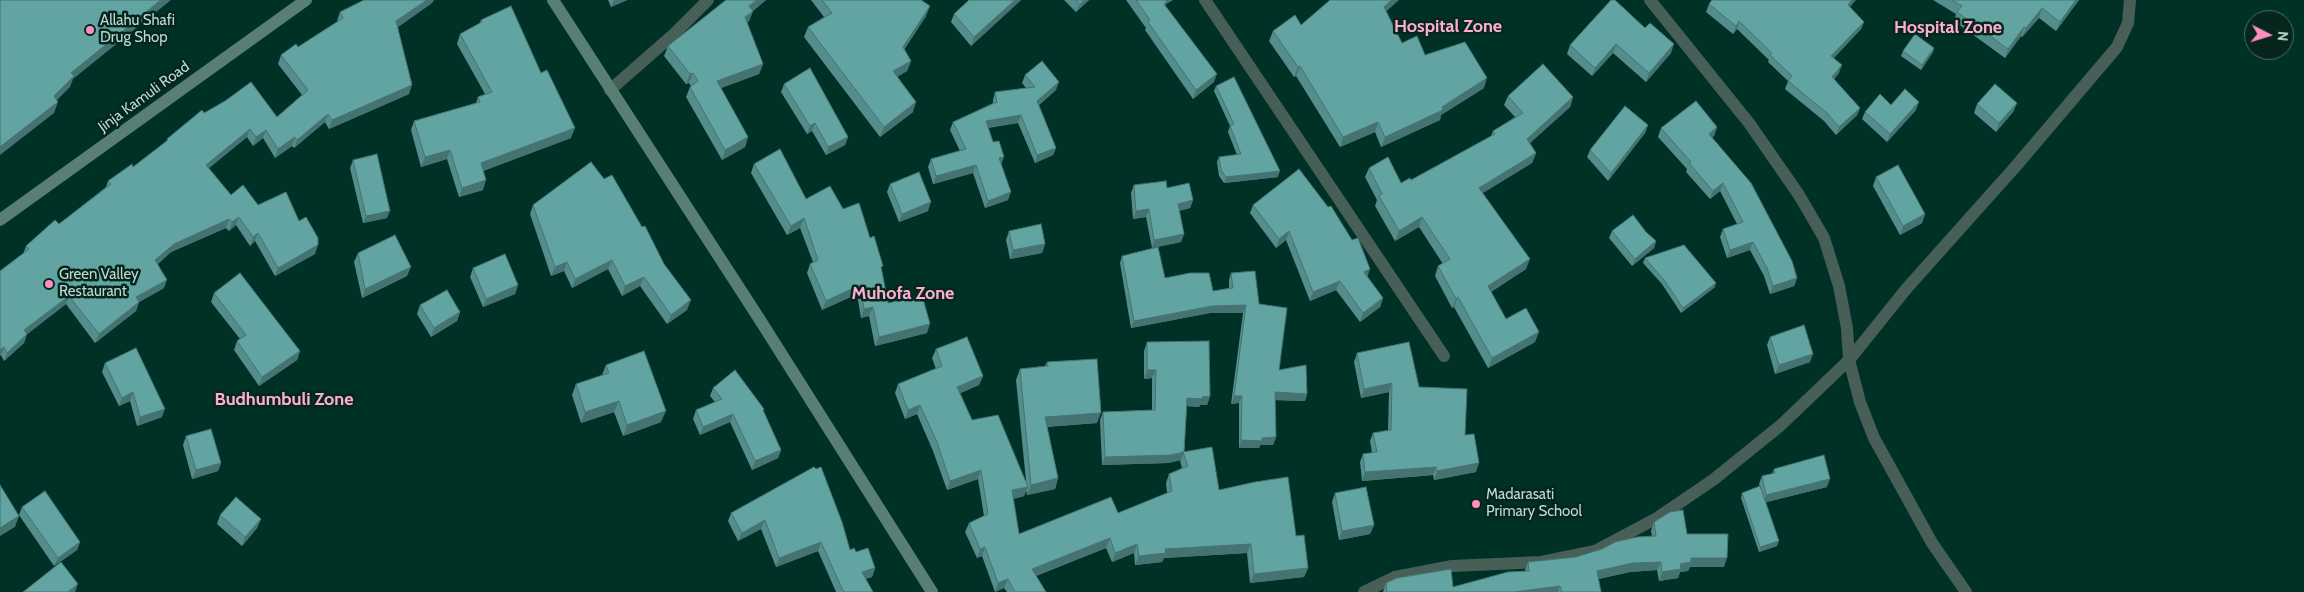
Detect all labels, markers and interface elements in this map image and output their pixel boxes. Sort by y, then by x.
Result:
north arrow [2244,10,2294,60]
place label: Allahu Shafi Drug Shop [100,12,175,47]
district label: Hospital Zone [1394,16,1502,38]
district label: Hospital Zone [1894,17,2002,39]
marker: Allahu Shafi Drug Shop [84,24,96,36]
text: N [2274,31,2292,42]
street label: Jinja Kamuli Road [95,58,193,136]
place label: Green Valley Restaurant [59,266,139,301]
marker: Green Valley Restaurant [43,278,55,290]
district label: Muhofa Zone [852,283,954,305]
district label: Budhumbuli Zone [214,389,354,411]
place label: Madarasati Primary School [1486,486,1582,521]
marker: Madarasati Primary School [1470,498,1482,510]

